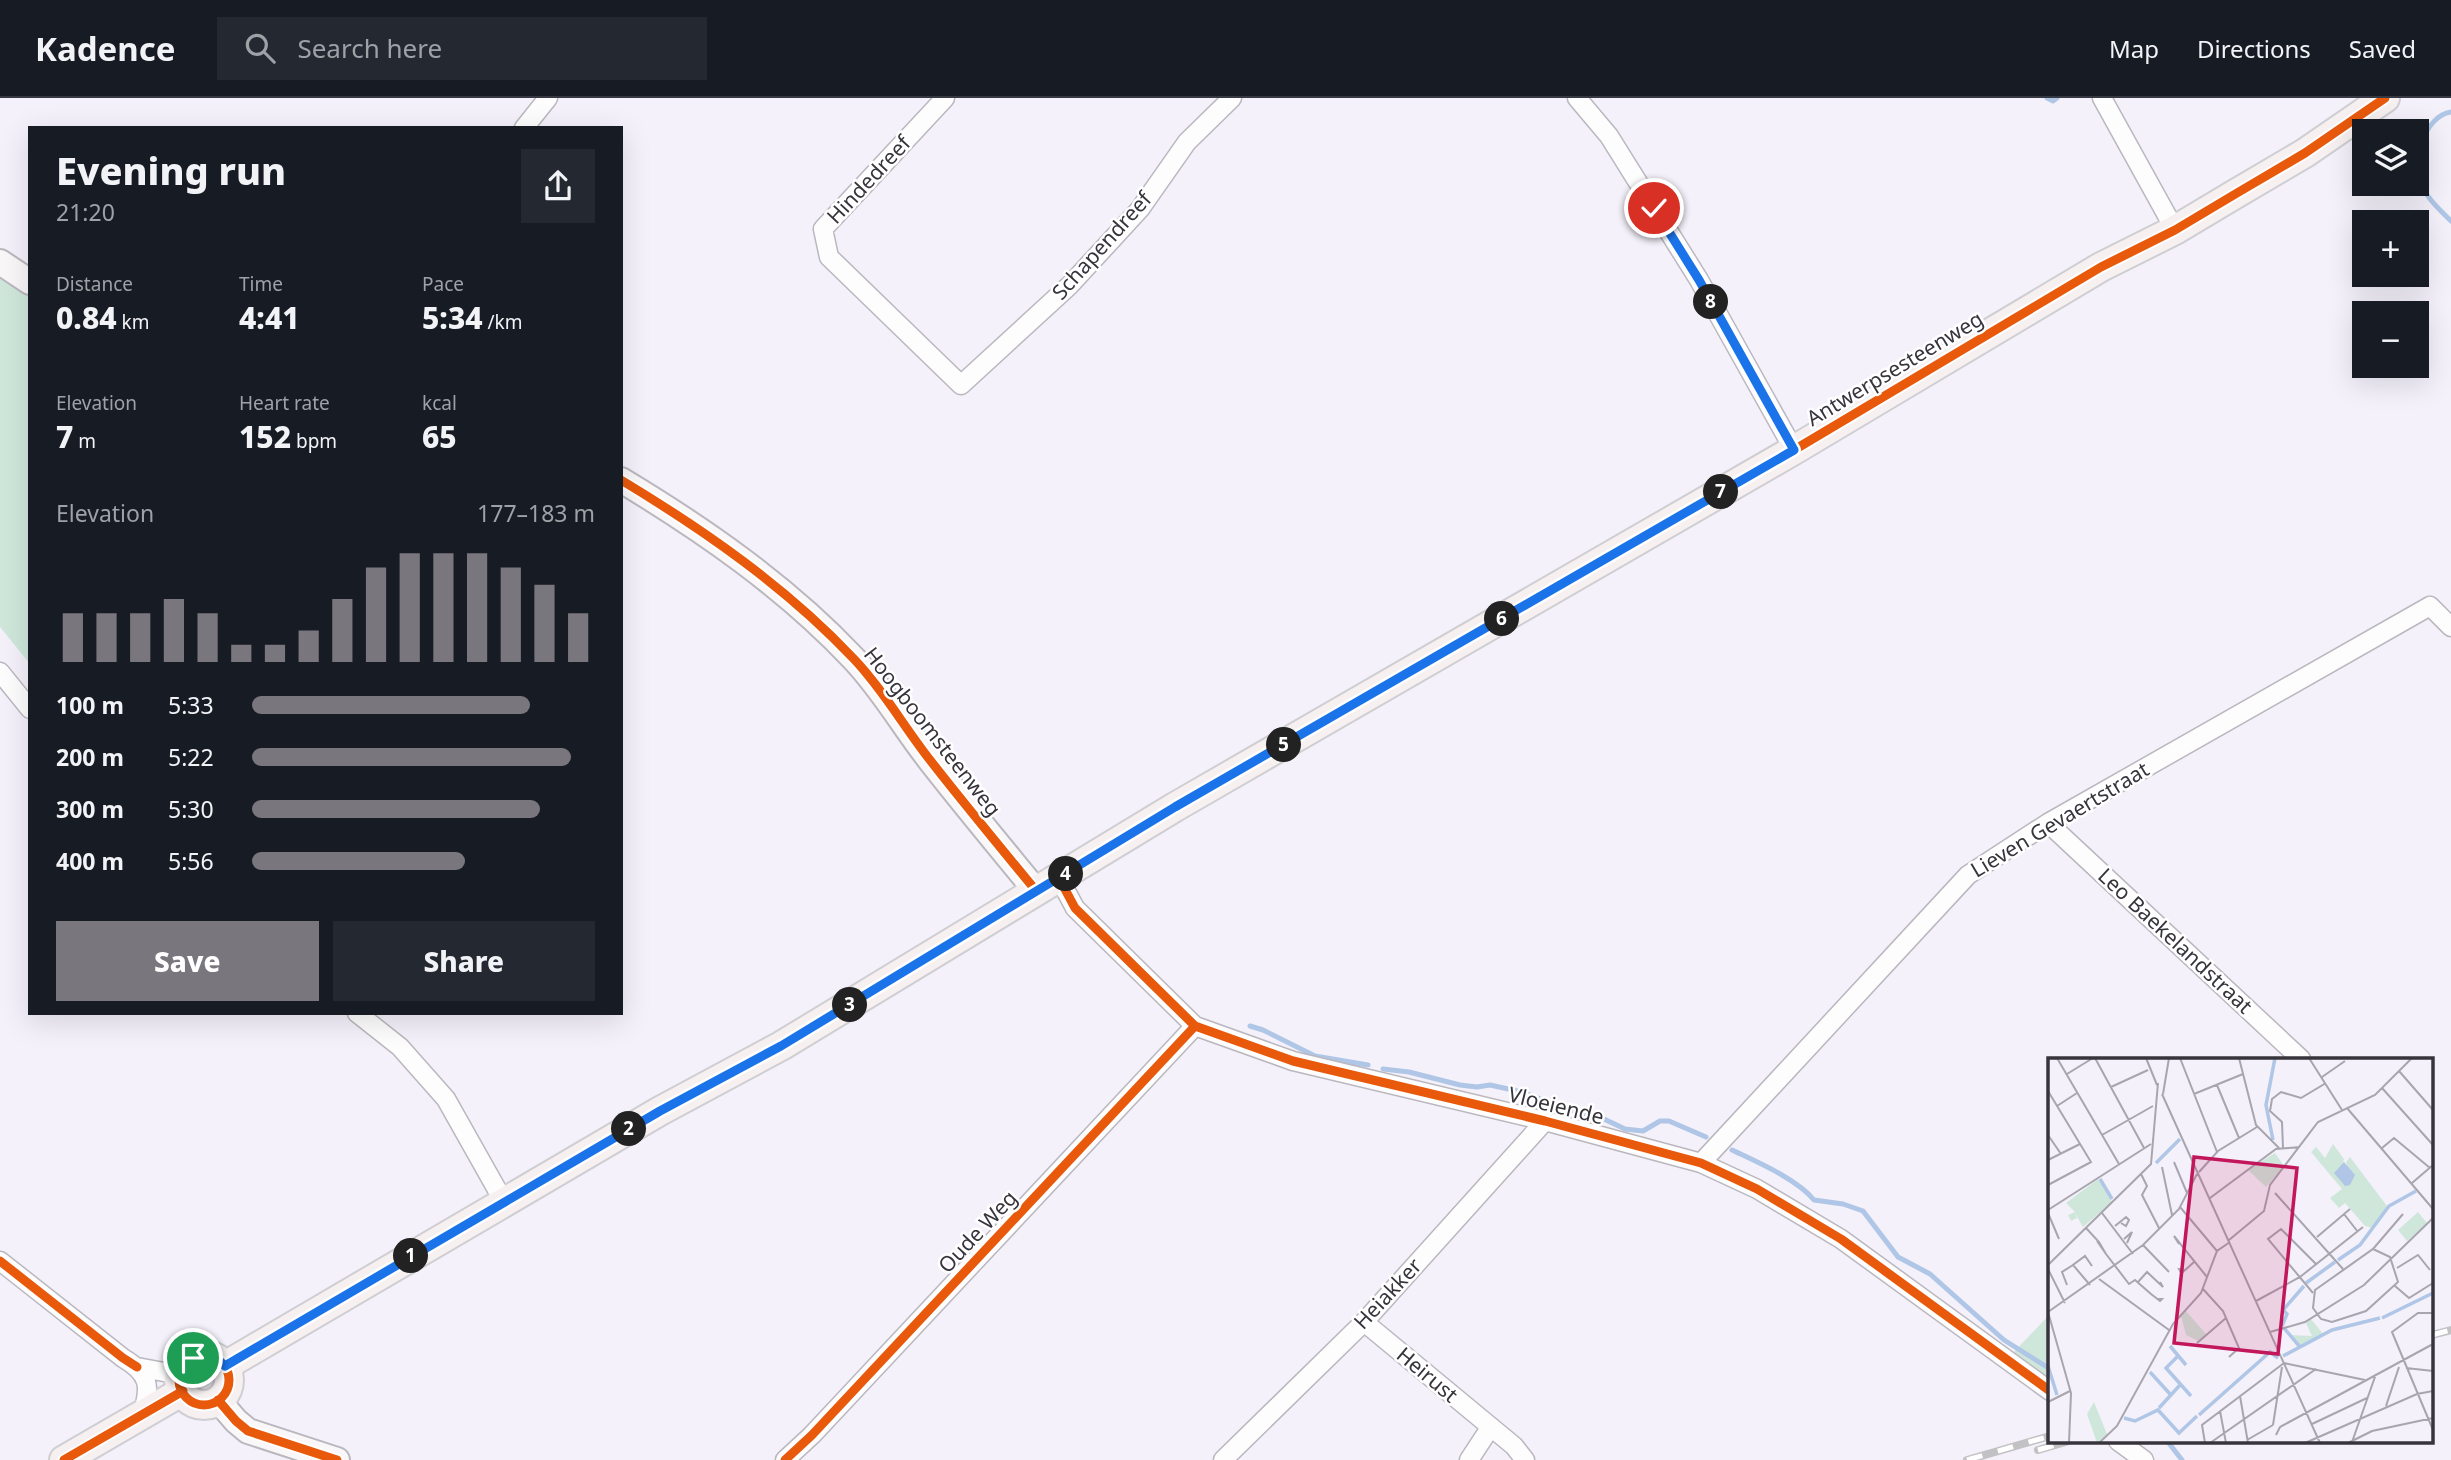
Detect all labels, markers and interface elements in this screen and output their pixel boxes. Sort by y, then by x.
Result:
search box [217,17,707,80]
text: Kadence [35,26,175,71]
icon: search [241,29,279,67]
text: Search here [297,30,442,66]
text: Map [2109,32,2159,65]
text: Directions [2197,32,2311,65]
text: Saved [2349,32,2416,65]
map controls [2352,119,2429,378]
button: layers [2352,119,2429,196]
street label: Hindedreef [820,128,917,229]
text: Evening run [56,144,286,196]
button: share [521,149,595,223]
pin [1624,178,1684,238]
street label: Schapendreef [1045,184,1158,305]
icon: check [1635,189,1673,227]
text: 21:20 [56,196,115,228]
button: + [2352,210,2429,287]
text: Distance [56,271,133,297]
text: Time [239,271,283,297]
text: Pace [422,271,464,297]
pin: 8 [1694,284,1728,320]
text: 8 [1705,288,1716,314]
text: 0.84 [56,297,117,338]
text: 4:41 [239,297,300,338]
text: 5:34 [422,297,483,338]
button: − [2352,301,2429,378]
street label: Antwerpsesteenweg [1801,304,1988,432]
text: km [117,309,149,335]
text: /km [483,309,523,335]
text: Elevation [56,390,137,416]
text: Heart rate [239,390,330,416]
text: kcal [422,390,457,416]
text: 7 [56,416,73,457]
text: 152 [239,416,291,457]
text: 65 [422,416,457,457]
text: m [73,428,96,454]
text: bpm [291,428,337,454]
pin: 7 [1704,474,1738,510]
text: 7 [1715,478,1726,504]
text: Elevation [56,497,154,529]
text: 177–183 m [477,497,595,529]
pin: 6 [1484,602,1520,636]
text: 6 [1496,605,1507,631]
street label: Hoogboomsteenweg [858,641,1008,822]
text: 100 m [56,689,124,721]
text: 5:33 [168,689,214,721]
pin: 5 [1266,728,1302,762]
text: 5 [1278,731,1289,757]
text: 200 m [56,741,124,773]
text: 5:22 [168,741,214,773]
street label: Lieven Gevaertstraat [1965,755,2154,883]
text: 300 m [56,793,124,825]
text: 5:30 [168,793,214,825]
text: 400 m [56,845,124,877]
text: 5:56 [168,845,214,877]
pin: 4 [1048,856,1084,892]
text: 4 [1060,860,1071,886]
street label: Leo Baekelandstraat [2092,861,2259,1019]
button: Save [56,921,319,1001]
button: Share [333,921,595,1001]
pin: 3 [832,988,868,1023]
text: 3 [844,991,855,1017]
inset map [2048,1058,2434,1442]
street label: Vloeiende [1506,1080,1607,1130]
pin: 2 [612,1112,646,1146]
text: 2 [623,1115,634,1141]
street label: Oude Weg [932,1184,1023,1279]
pin: 1 [394,1238,428,1274]
text: 1 [405,1242,416,1268]
street label: Heiakker [1347,1252,1428,1335]
pin [163,1328,223,1388]
icon: arrive [174,1339,212,1377]
street label: Heirust [1391,1340,1465,1408]

